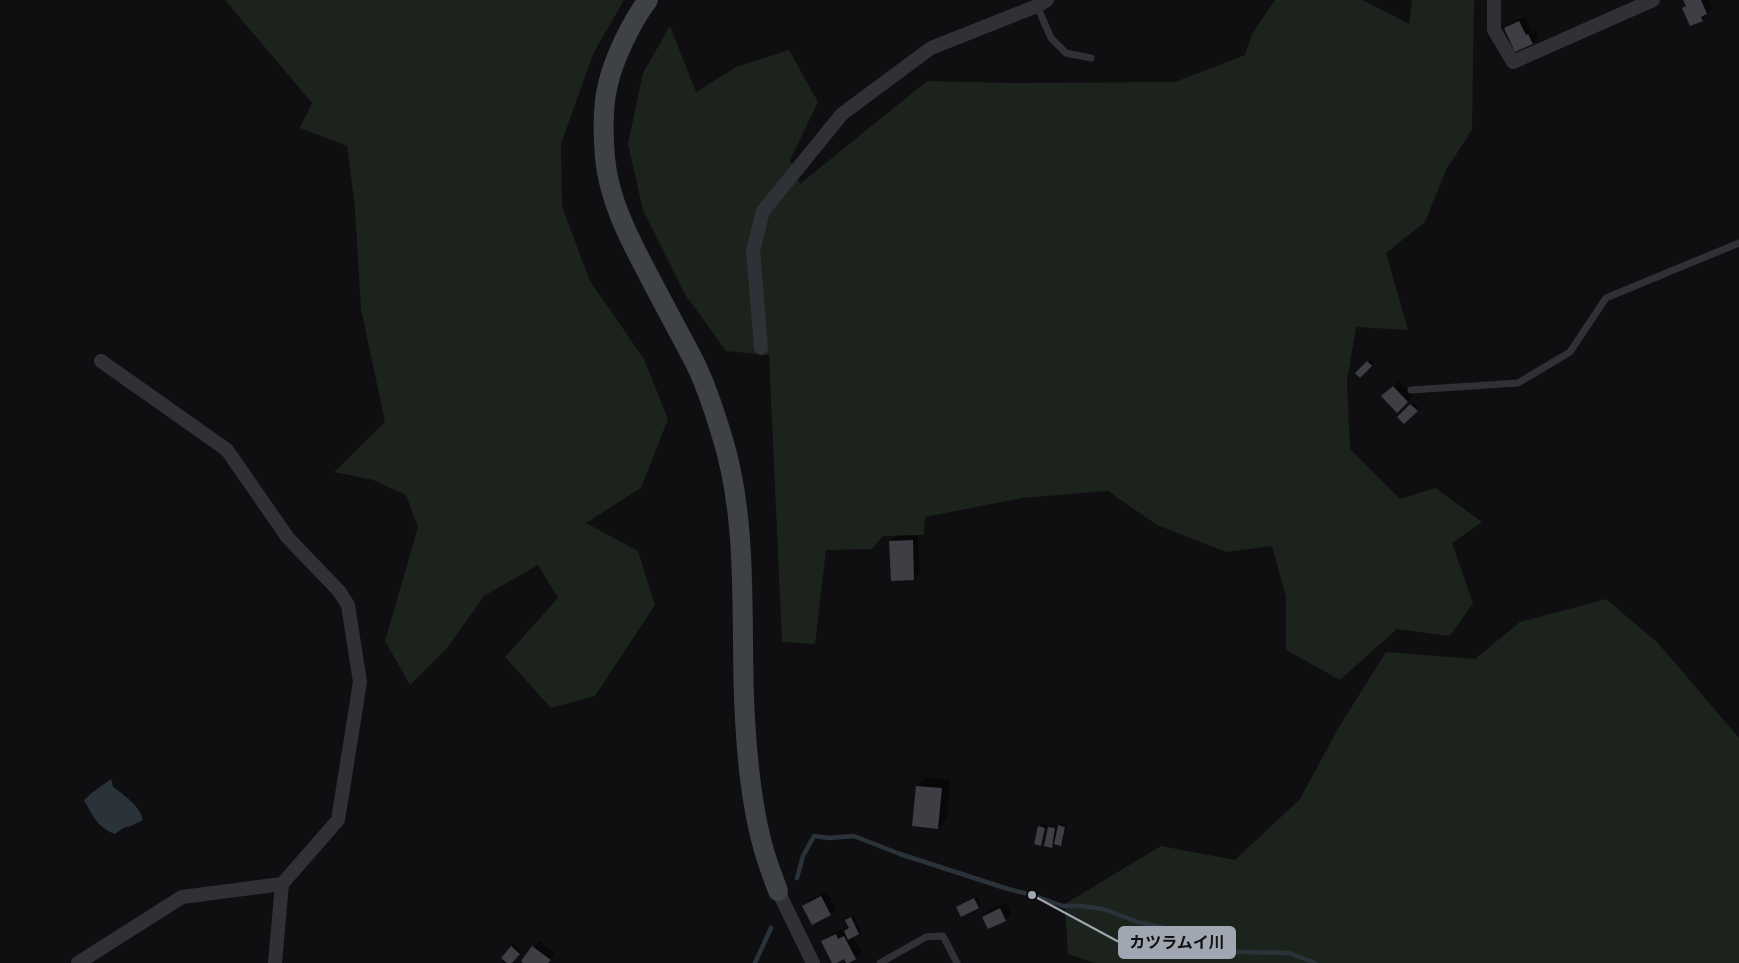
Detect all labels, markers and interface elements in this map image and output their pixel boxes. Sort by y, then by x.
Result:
callout: カツラムイ川 [1119,927,1235,958]
text: カツラムイ川 [1129,931,1225,953]

